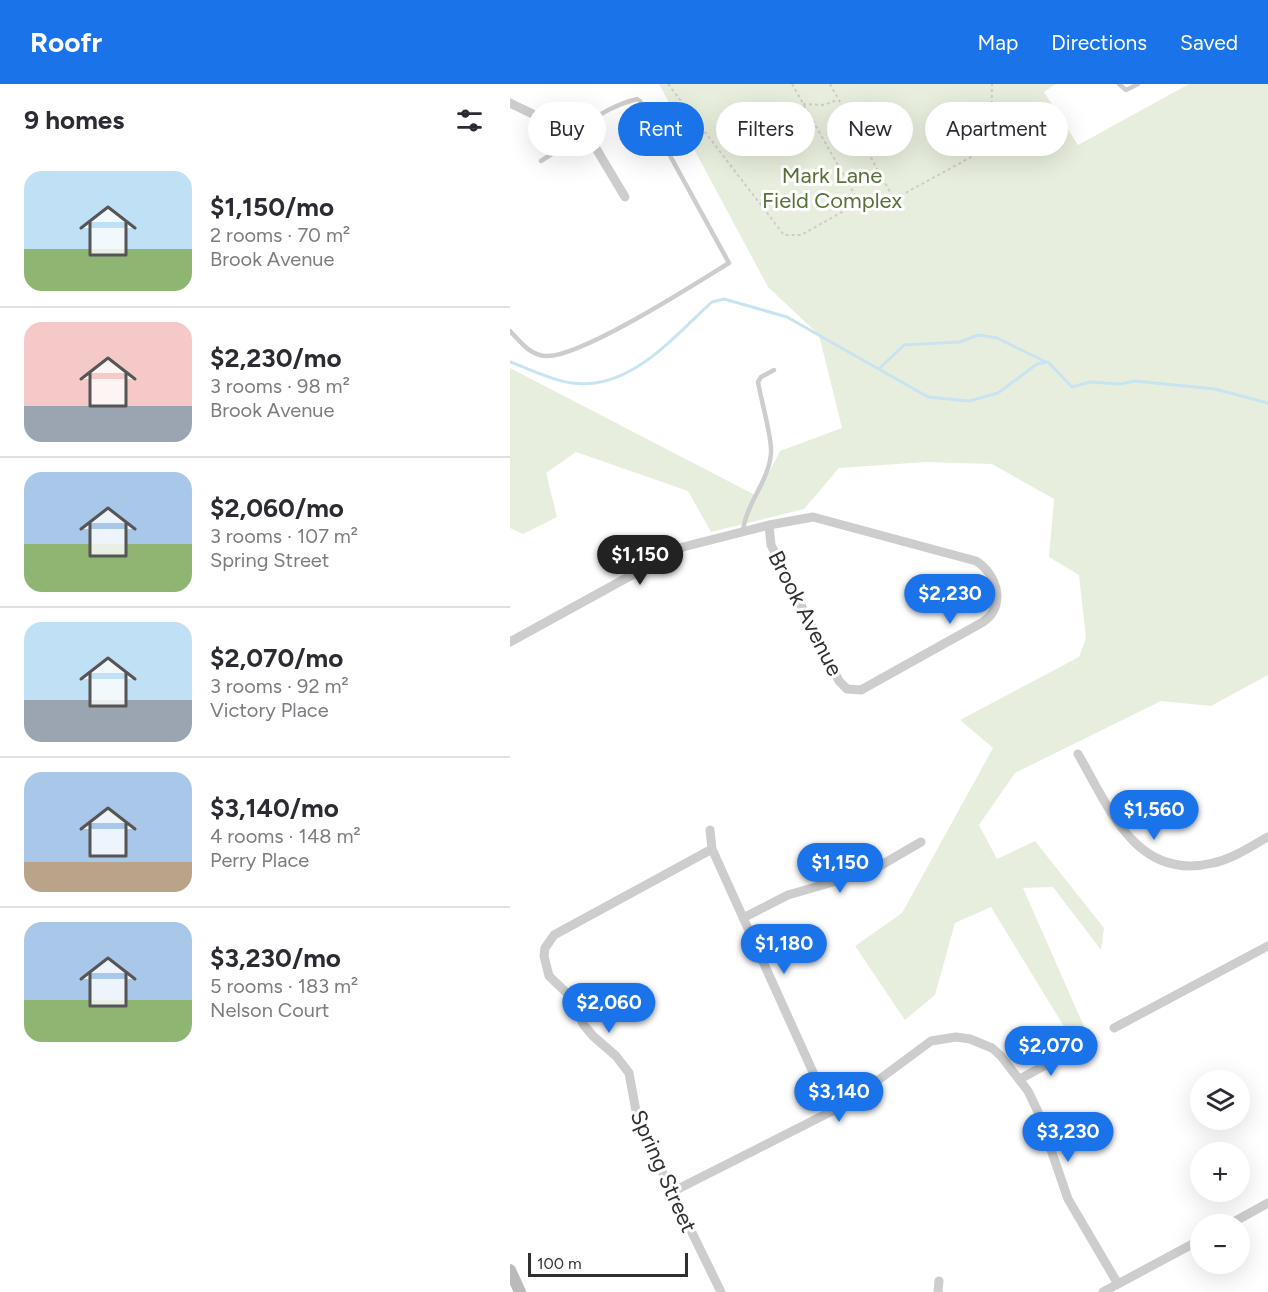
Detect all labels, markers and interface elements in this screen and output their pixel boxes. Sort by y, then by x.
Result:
text: Roofr [30,25,102,59]
text: Map [977,30,1018,55]
text: Directions [1051,30,1147,55]
text: Saved [1180,30,1238,55]
chip: Buy [528,102,606,156]
chip: Rent [618,102,704,156]
chip: Filters [716,102,815,156]
chip: New [827,102,913,156]
chip: Apartment [925,102,1068,156]
text: 9 homes [24,104,124,136]
icon: filters [453,104,486,137]
park label: Mark Lane Field Complex [762,162,902,214]
text: $1,150/mo [210,191,334,223]
icon: home [72,195,144,267]
text: 2 rooms · 70 m² [210,223,350,247]
text: Brook Avenue [210,247,334,271]
text: $2,230/mo [210,342,342,374]
icon: home [72,346,144,418]
text: 3 rooms · 98 m² [210,374,350,398]
text: Brook Avenue [210,398,334,422]
text: $2,060/mo [210,492,344,524]
icon: home [72,496,144,568]
text: 3 rooms · 107 m² [210,524,358,548]
pin: $1,150 [591,535,689,586]
text: $1,150 [611,542,669,566]
street label: Brook Avenue [762,546,849,680]
text: Spring Street [210,548,329,572]
pin: $2,230 [901,574,999,625]
text: $2,230 [918,581,982,605]
text: $2,070/mo [210,642,343,674]
icon: home [72,646,144,718]
text: 3 rooms · 92 m² [210,674,349,698]
text: Victory Place [210,698,329,722]
pin: $1,560 [1105,790,1203,841]
text: $3,140/mo [210,792,339,824]
icon: home [72,796,144,868]
text: $1,560 [1124,797,1184,821]
text: 4 rooms · 148 m² [210,824,361,848]
pin: $1,150 [791,843,889,894]
text: Perry Place [210,848,309,872]
text: $1,150 [811,850,869,874]
pin: $1,180 [735,924,833,975]
text: $1,180 [755,931,813,955]
text: $3,230/mo [210,942,341,974]
icon: home [72,946,144,1018]
text: 5 rooms · 183 m² [210,974,358,998]
pin: $2,060 [560,983,658,1034]
text: $2,060 [576,990,642,1014]
text: Nelson Court [210,998,329,1022]
pin: $2,070 [1002,1026,1100,1077]
text: $2,070 [1019,1033,1083,1057]
map controls [1190,1070,1250,1274]
button: layers [1190,1070,1250,1130]
pin: $3,140 [790,1072,888,1123]
text: $3,140 [808,1079,870,1103]
street label: Spring Street [625,1106,703,1237]
pin: $3,230 [1019,1112,1117,1163]
text: $3,230 [1037,1119,1100,1143]
button: + [1190,1142,1250,1202]
button: − [1190,1214,1250,1274]
scale bar [528,1250,688,1278]
text: 100 m [537,1254,582,1273]

